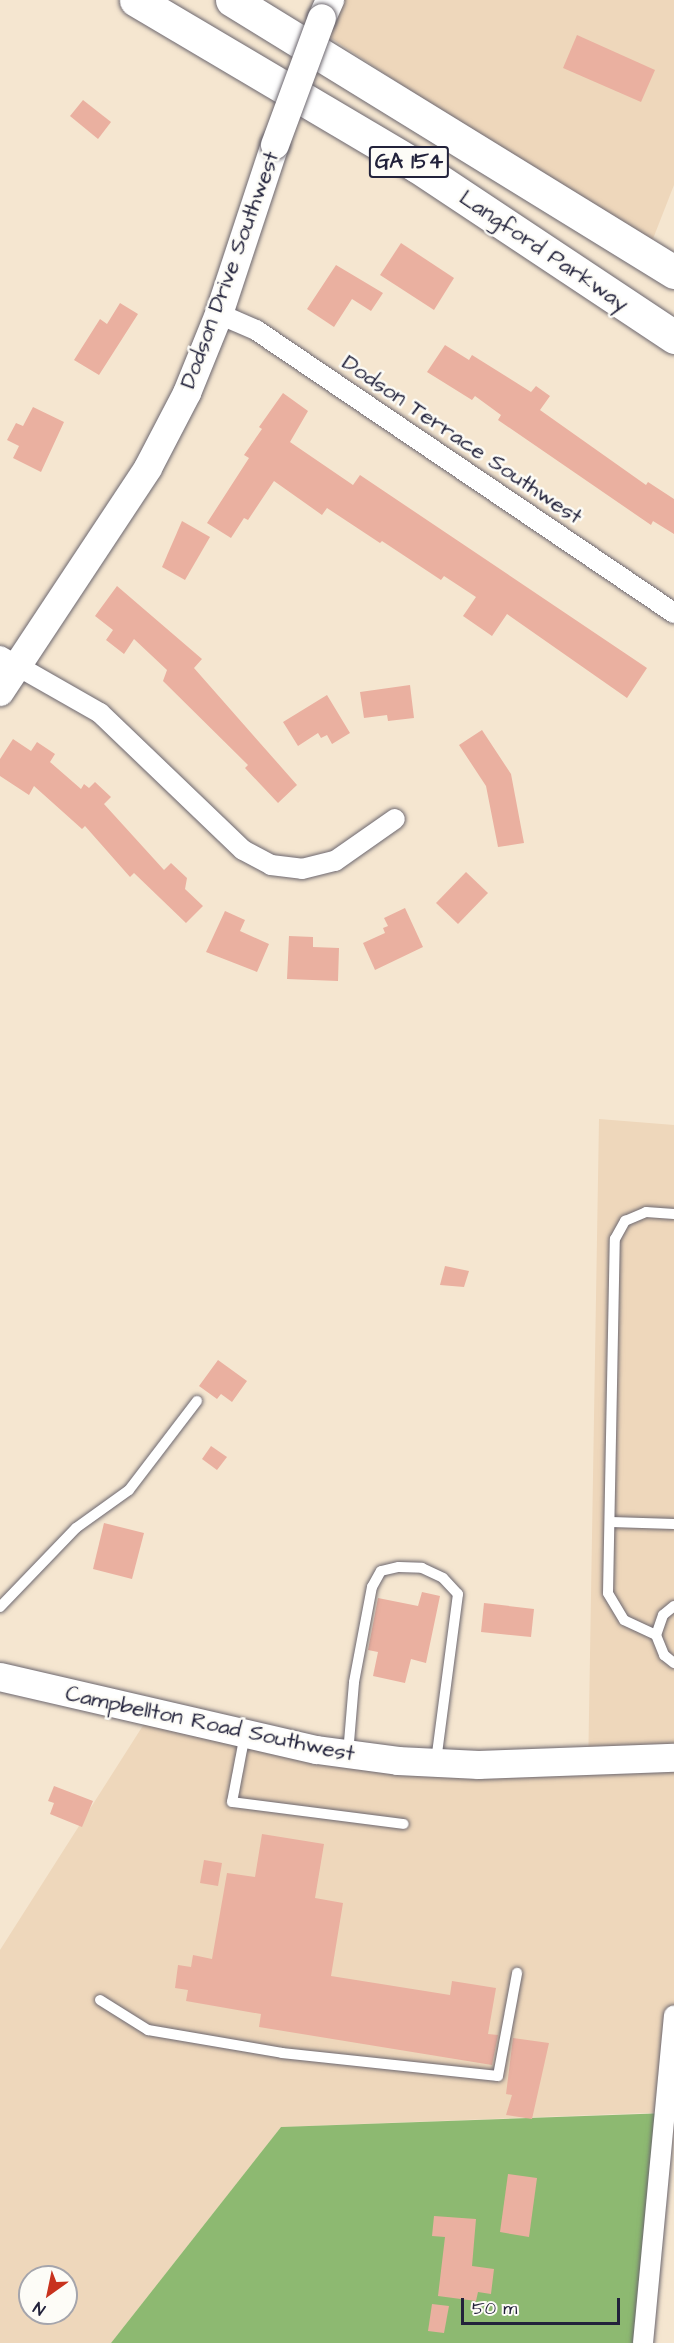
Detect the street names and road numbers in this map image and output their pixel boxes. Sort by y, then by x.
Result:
road number: GA 154 [368,144,450,180]
street label: Dodson Drive Southwest [175,148,285,392]
street label: Langford Parkway [454,185,634,317]
street label: Dodson Terrace Southwest [337,350,587,530]
street label: Campbellton Road Southwest [63,1680,357,1768]

